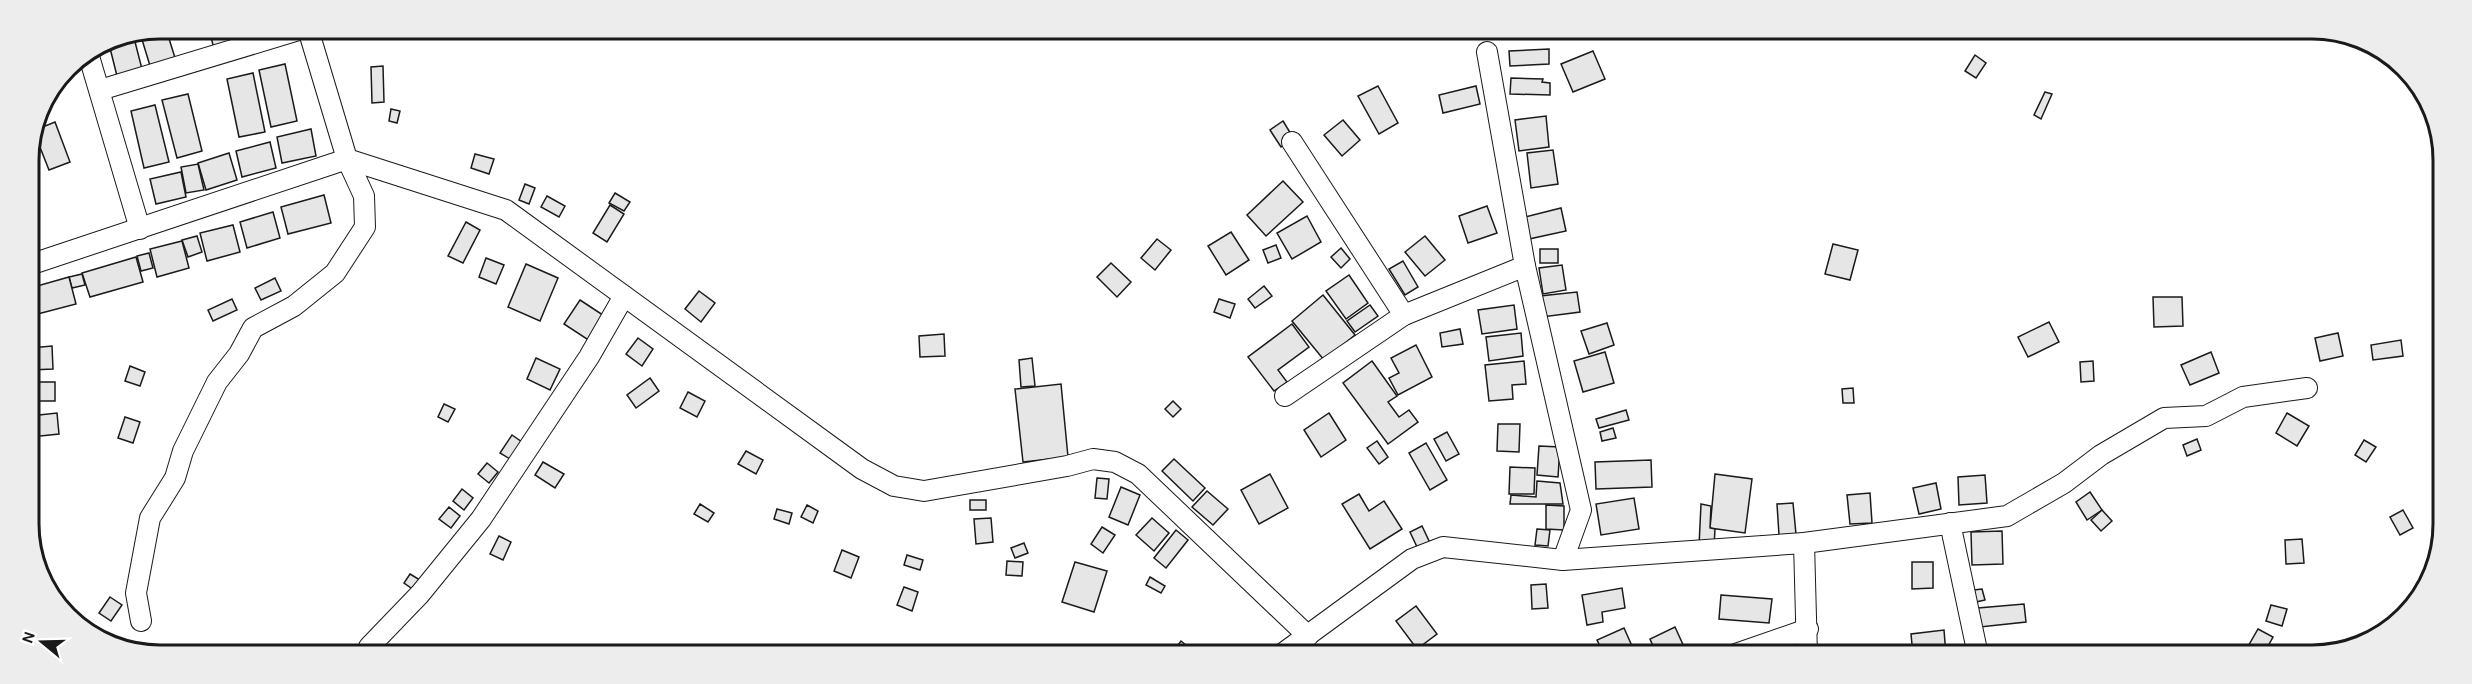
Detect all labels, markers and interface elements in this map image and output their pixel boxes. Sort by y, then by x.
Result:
north arrow [12,612,72,672]
text: N [17,629,39,646]

